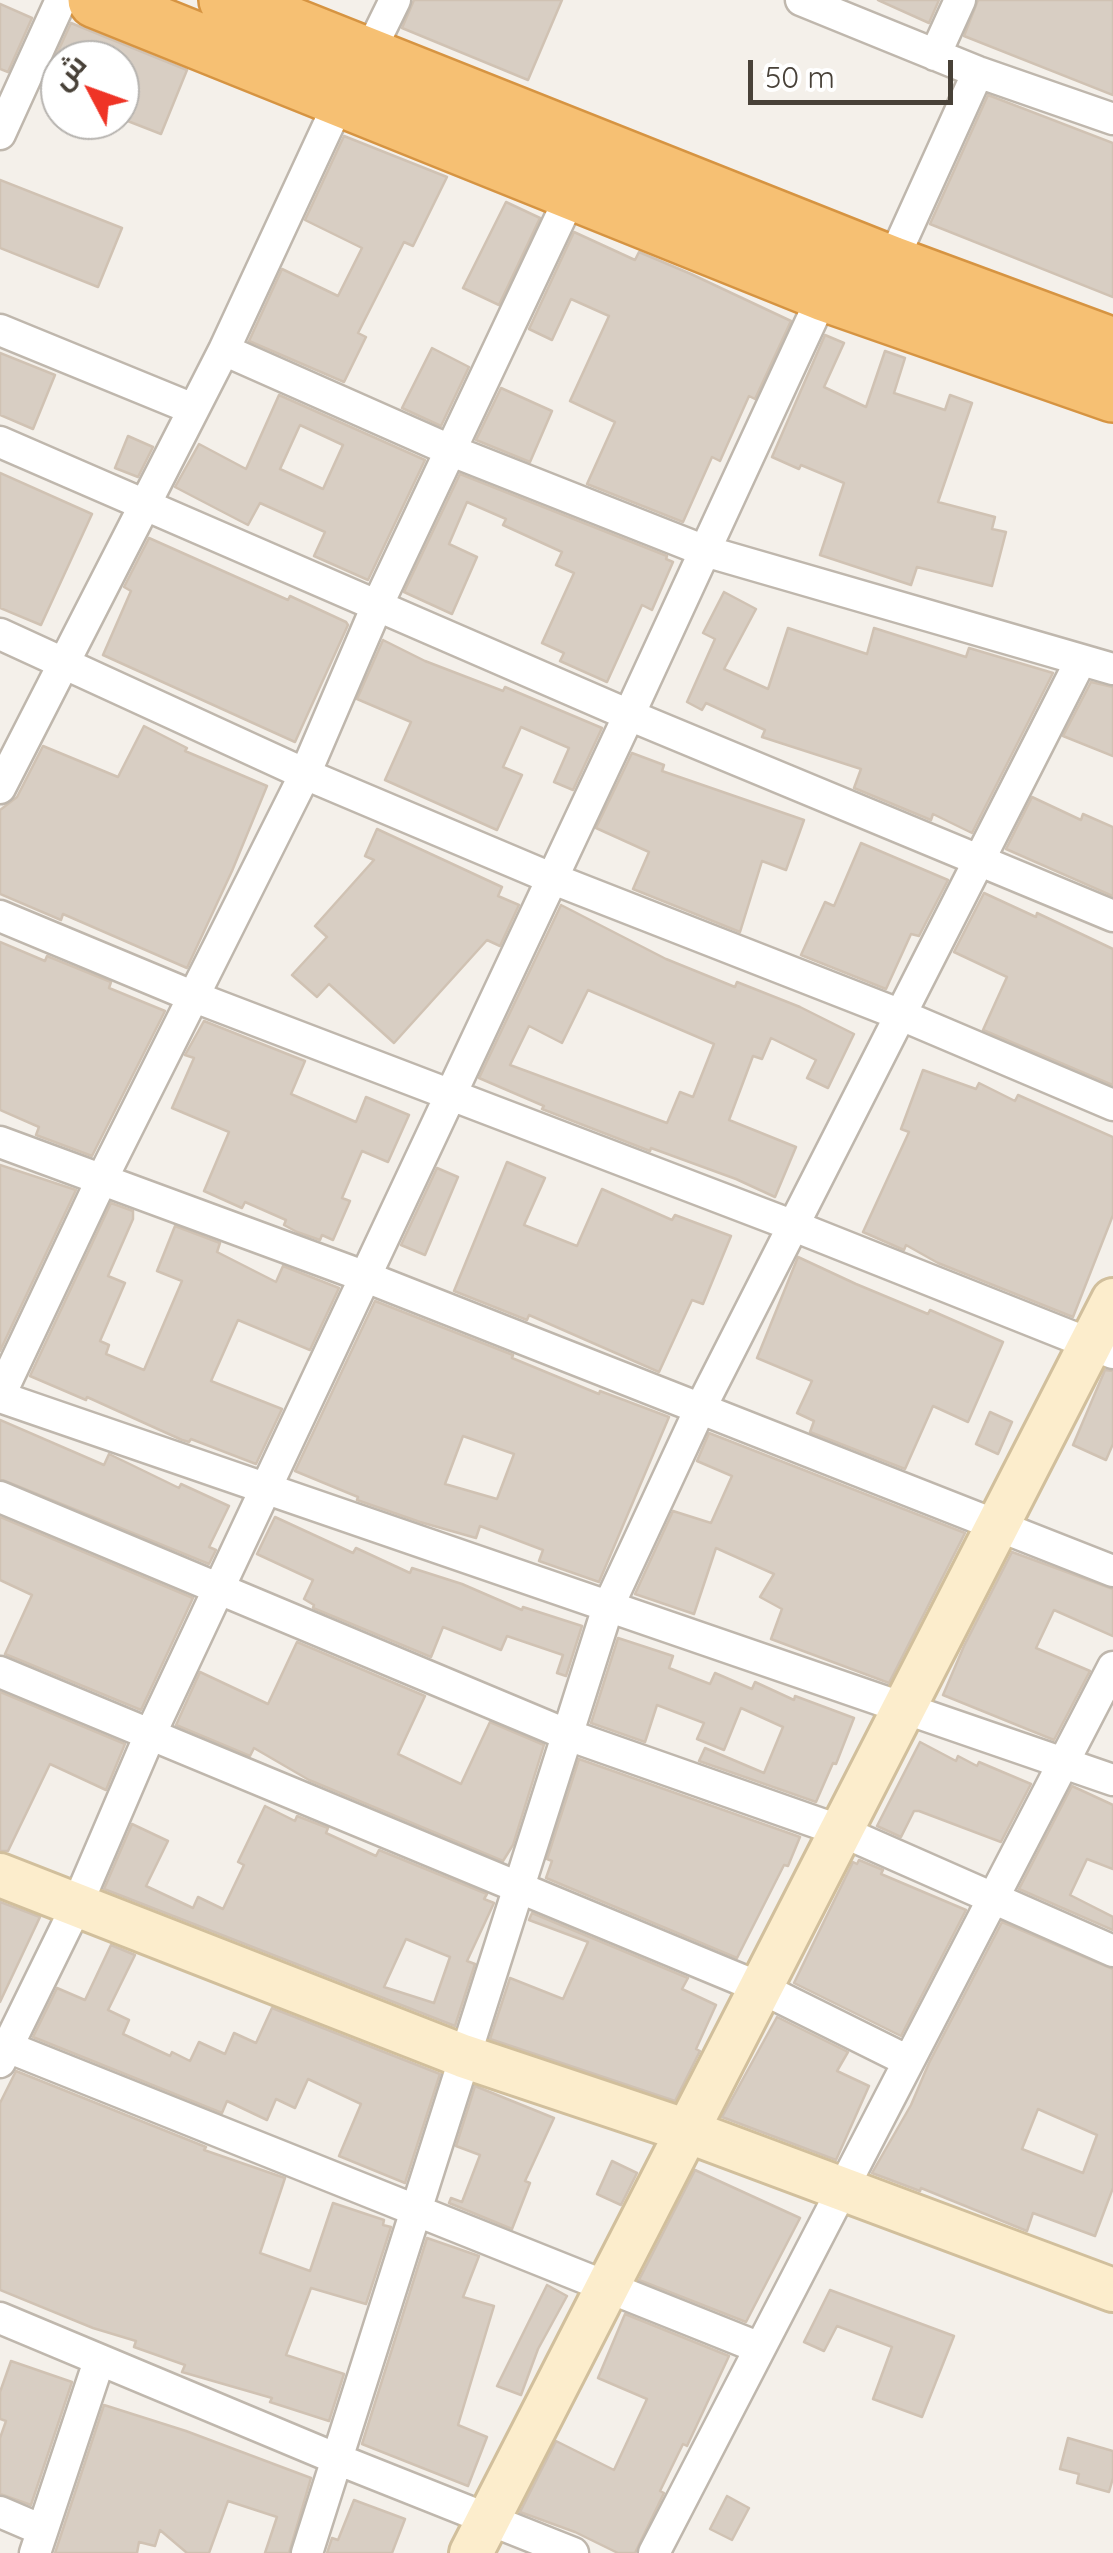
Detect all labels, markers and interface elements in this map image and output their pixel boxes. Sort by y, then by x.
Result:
north arrow [40,40,140,140]
scale bar [753,40,958,102]
text: ش [43,46,93,96]
text: 50 m [765,58,835,96]

